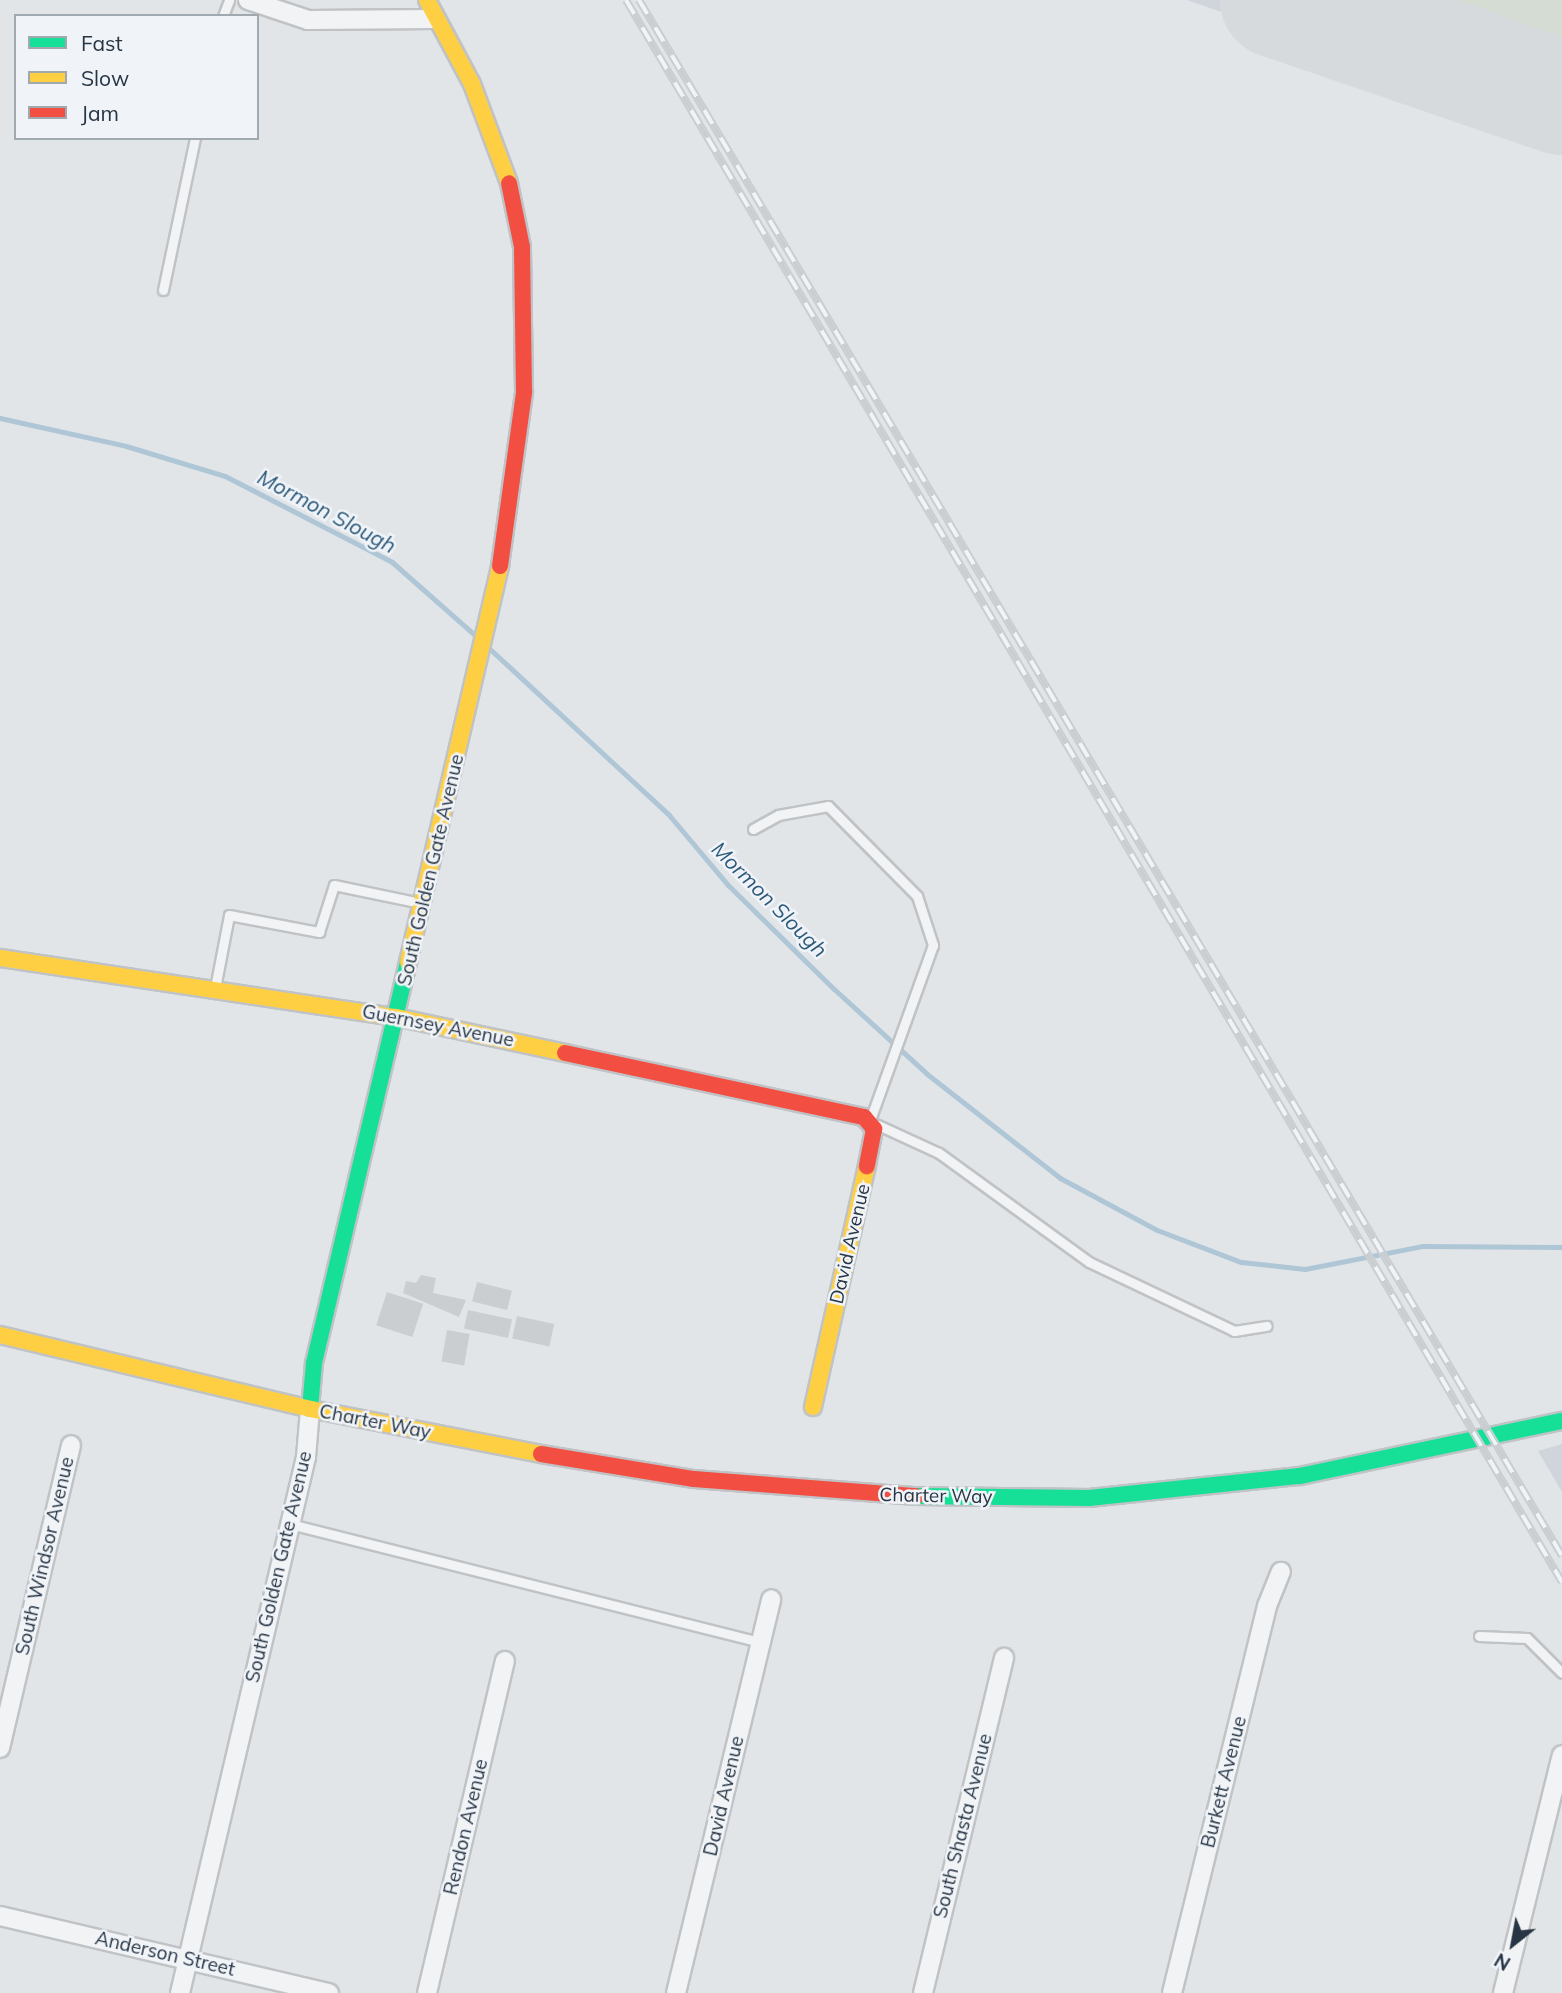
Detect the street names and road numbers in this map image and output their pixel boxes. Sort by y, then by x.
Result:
street label: South Golden Gate Avenue [393,752,469,988]
street label: Guernsey Avenue [360,1000,516,1052]
street label: David Avenue [825,1182,875,1306]
street label: Charter Way [317,1400,433,1444]
street label: South Golden Gate Avenue [241,1449,317,1685]
street label: South Windsor Avenue [11,1455,79,1657]
street label: Charter Way [879,1484,993,1508]
street label: Burkett Avenue [1197,1714,1251,1850]
street label: South Shasta Avenue [929,1731,997,1921]
street label: David Avenue [699,1734,749,1858]
street label: Rendon Avenue [439,1757,493,1897]
street label: Anderson Street [93,1927,237,1981]

